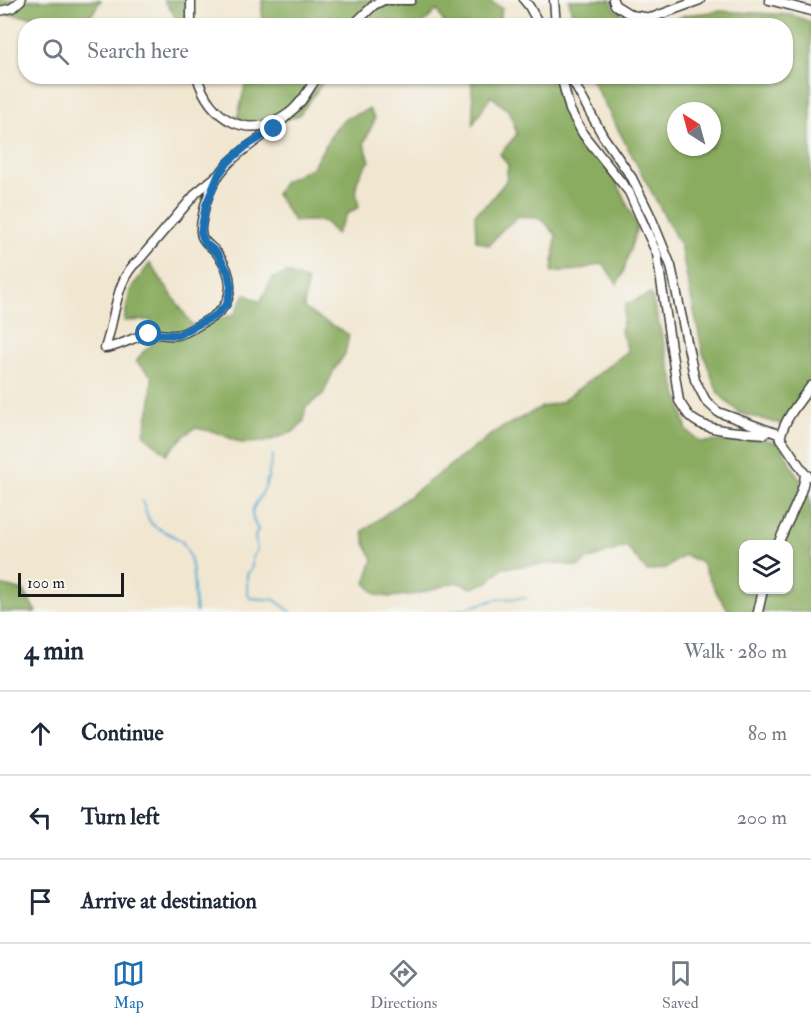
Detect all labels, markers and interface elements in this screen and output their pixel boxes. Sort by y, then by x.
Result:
search box [18,18,793,84]
icon: search [39,35,72,68]
text: Search here [87,37,189,65]
north arrow [667,102,721,156]
route end [260,115,286,141]
route start [135,320,161,346]
map controls [739,540,793,594]
button: layers [739,540,793,594]
scale bar [18,570,124,598]
text: 100 m [27,573,65,593]
text: 4 min [24,635,84,667]
text: Walk · 280 m [684,639,787,664]
icon: ahead [24,717,57,750]
text: Continue [81,719,164,747]
text: 80 m [748,721,787,746]
icon: left [24,801,57,834]
text: Turn left [81,803,160,831]
text: 200 m [737,805,787,830]
icon: arrive [24,885,57,918]
text: Arrive at destination [81,887,257,915]
tab: Map [112,957,145,1013]
tab: Directions [370,957,437,1013]
tab: Saved [662,957,699,1013]

